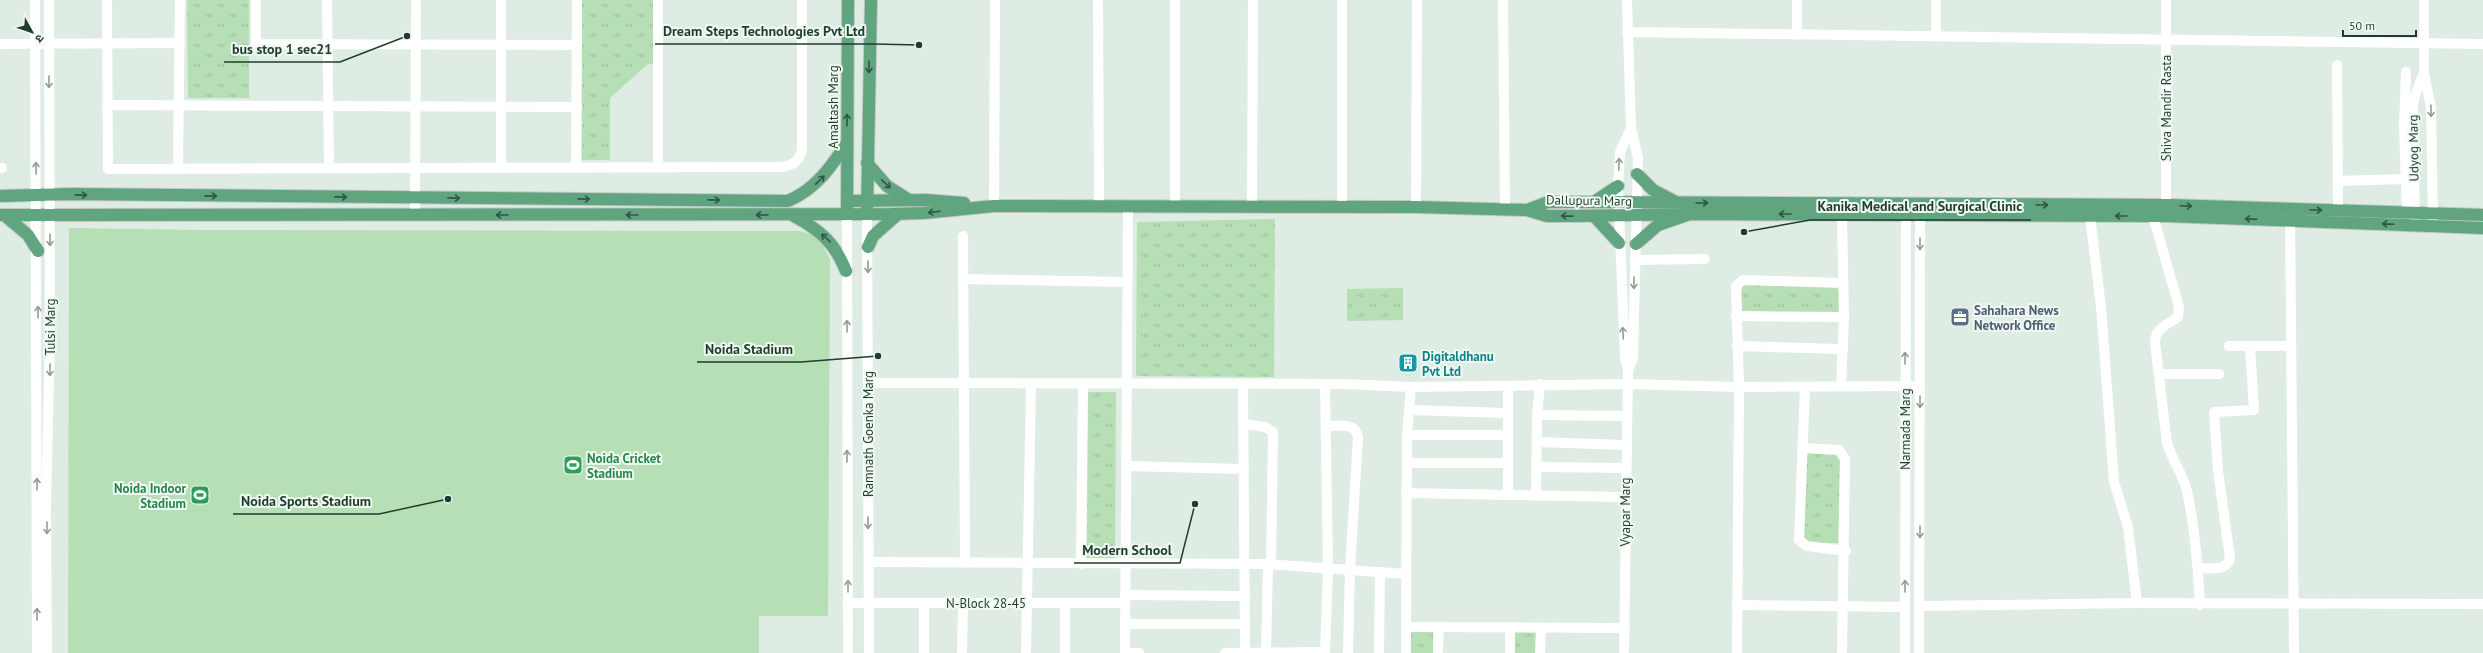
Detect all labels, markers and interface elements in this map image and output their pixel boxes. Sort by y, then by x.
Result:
north arrow [12,12,52,52]
scale bar [2343,12,2416,38]
callout: Dream Steps Technologies Pvt Ltd [655,18,874,44]
text: 50 m [2349,18,2375,33]
text: Dream Steps Technologies Pvt Ltd [663,22,865,40]
text: उ [32,31,47,46]
callout: bus stop 1 sec21 [224,36,340,62]
text: bus stop 1 sec21 [232,40,332,58]
street label: Shiva Mandir Rasta [2158,55,2175,161]
one-way arrow [866,60,873,73]
street label: Amaltash Marg [825,65,842,149]
one-way arrow [45,75,53,88]
one-way arrow [2427,104,2435,117]
one-way arrow [843,114,851,127]
street label: Udyog Marg [2404,114,2423,182]
one-way arrow [1616,158,1623,171]
one-way arrow [33,162,40,175]
one-way arrow [815,175,825,185]
one-way arrow [881,179,891,189]
one-way arrow [74,191,87,198]
street label: Dallupura Marg [1546,191,1632,210]
one-way arrow [204,192,217,200]
one-way arrow [334,193,347,201]
one-way arrow [447,194,460,202]
callout: Kanika Medical and Surgical Clinic [1810,194,2031,220]
one-way arrow [577,195,590,203]
one-way arrow [707,196,720,204]
text: Kanika Medical and Surgical Clinic [1818,197,2022,215]
one-way arrow [1695,199,1708,207]
one-way arrow [2035,201,2048,209]
one-way arrow [2179,202,2192,210]
one-way arrow [2309,206,2322,214]
one-way arrow [928,208,941,216]
one-way arrow [1779,210,1792,218]
one-way arrow [496,211,509,219]
one-way arrow [626,211,639,219]
one-way arrow [756,211,769,219]
one-way arrow [1561,212,1574,220]
one-way arrow [2115,212,2128,220]
one-way arrow [2245,215,2258,223]
one-way arrow [2382,221,2395,228]
one-way arrow [46,233,54,246]
one-way arrow [821,234,832,243]
one-way arrow [1917,237,1924,250]
one-way arrow [864,260,872,273]
one-way arrow [1630,276,1638,289]
street label: Tulsi Marg [42,298,59,356]
place label: Sahahara News Network Office [1974,302,2059,334]
one-way arrow [34,306,42,319]
office icon: Sahahara News Network Office [1949,306,1971,328]
one-way arrow [843,320,851,333]
one-way arrow [1620,327,1627,340]
callout: Noida Stadium [697,336,801,362]
text: Noida Stadium [705,340,793,358]
place label: Digitaldhanu Pvt Ltd [1422,348,1494,380]
building icon: Digitaldhanu Pvt Ltd [1397,352,1419,374]
one-way arrow [1901,352,1909,365]
one-way arrow [46,363,53,376]
street label: Ramnath Goenka Marg [860,371,877,497]
street label: Narmada Marg [1897,388,1914,470]
one-way arrow [1916,395,1924,408]
place label: Noida Cricket Stadium [587,450,661,482]
one-way arrow [843,450,851,463]
sports icon: Noida Cricket Stadium [562,454,584,476]
street label: Vyapar Marg [1617,477,1634,548]
one-way arrow [33,478,41,491]
place label: Noida Indoor Stadium [114,480,186,512]
sports icon: Noida Indoor Stadium [189,484,211,506]
callout: Noida Sports Stadium [233,488,379,514]
text: Noida Sports Stadium [241,492,371,510]
one-way arrow [865,516,872,529]
one-way arrow [43,521,50,534]
one-way arrow [1916,525,1924,538]
callout: Modern School [1074,537,1180,563]
text: Modern School [1082,541,1173,559]
one-way arrow [844,580,852,593]
one-way arrow [1901,580,1909,593]
street label: N-Block 28-45 [946,595,1026,612]
one-way arrow [33,608,41,621]

